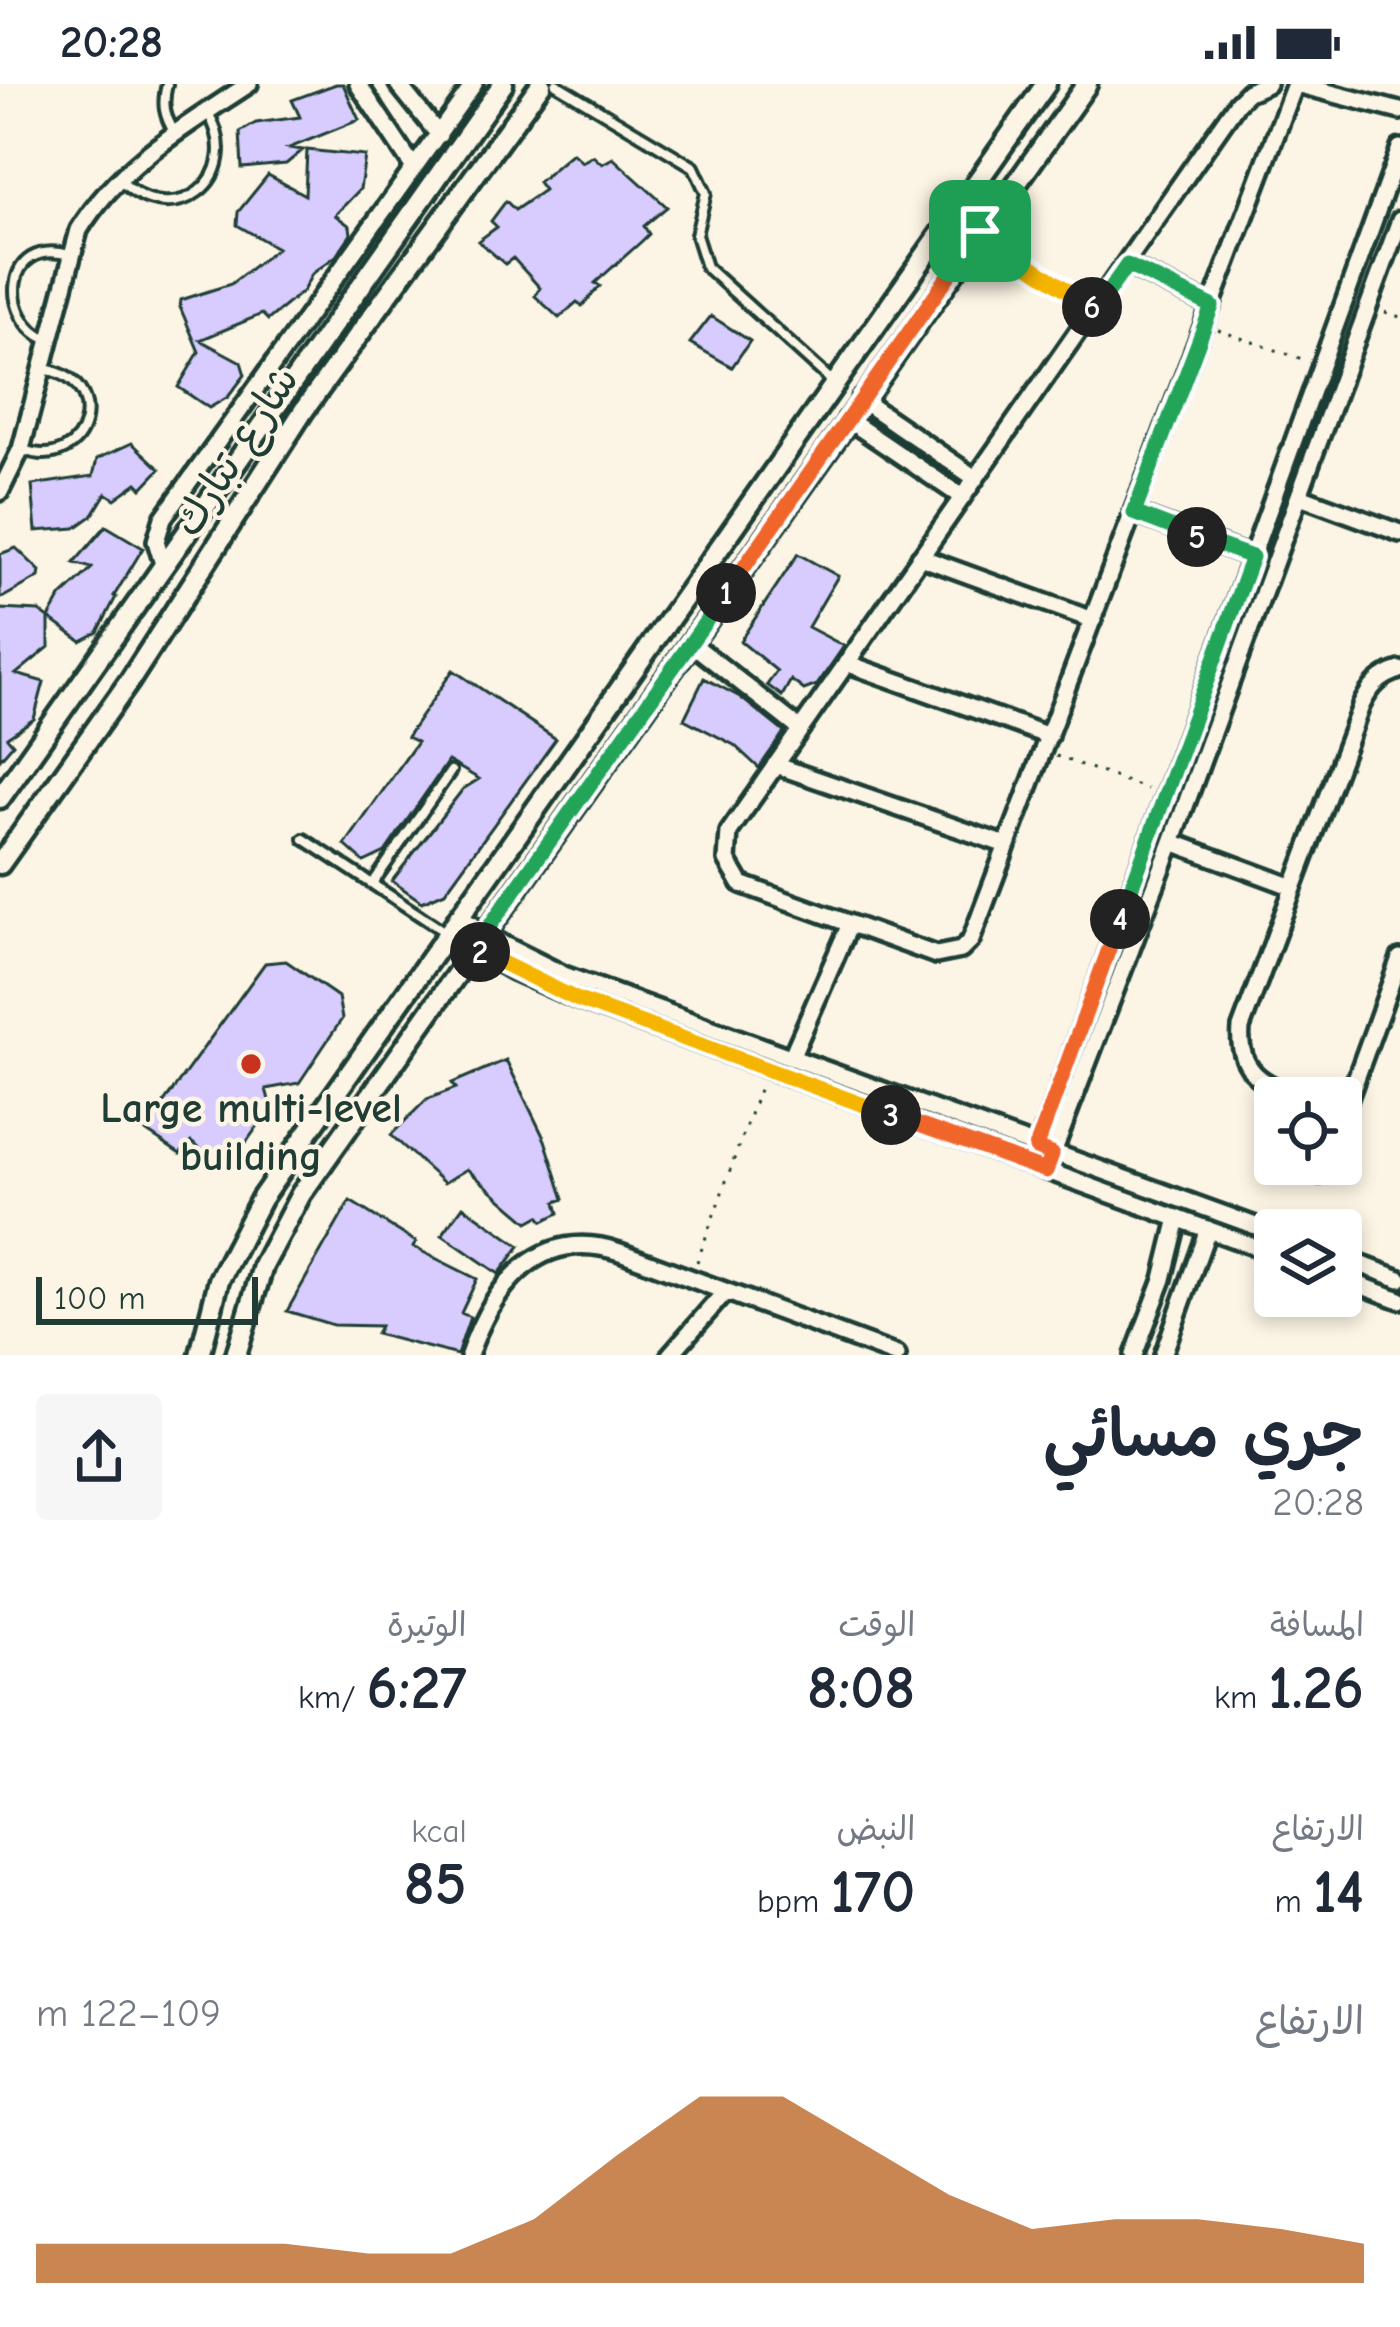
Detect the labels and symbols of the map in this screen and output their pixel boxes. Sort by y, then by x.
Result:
pin [929,180,1031,282]
pin: 6 [1062,277,1122,337]
street label: شارع تبارك [163,357,312,547]
pin: 5 [1167,507,1227,567]
pin: 1 [696,563,756,623]
pin: 4 [1090,889,1150,949]
pin: 2 [450,922,510,982]
marker: Large multi-level building [238,1051,264,1077]
place label: Large multi-level building [100,1084,402,1181]
pin: 3 [861,1085,921,1145]
scale bar [36,1271,258,1324]

